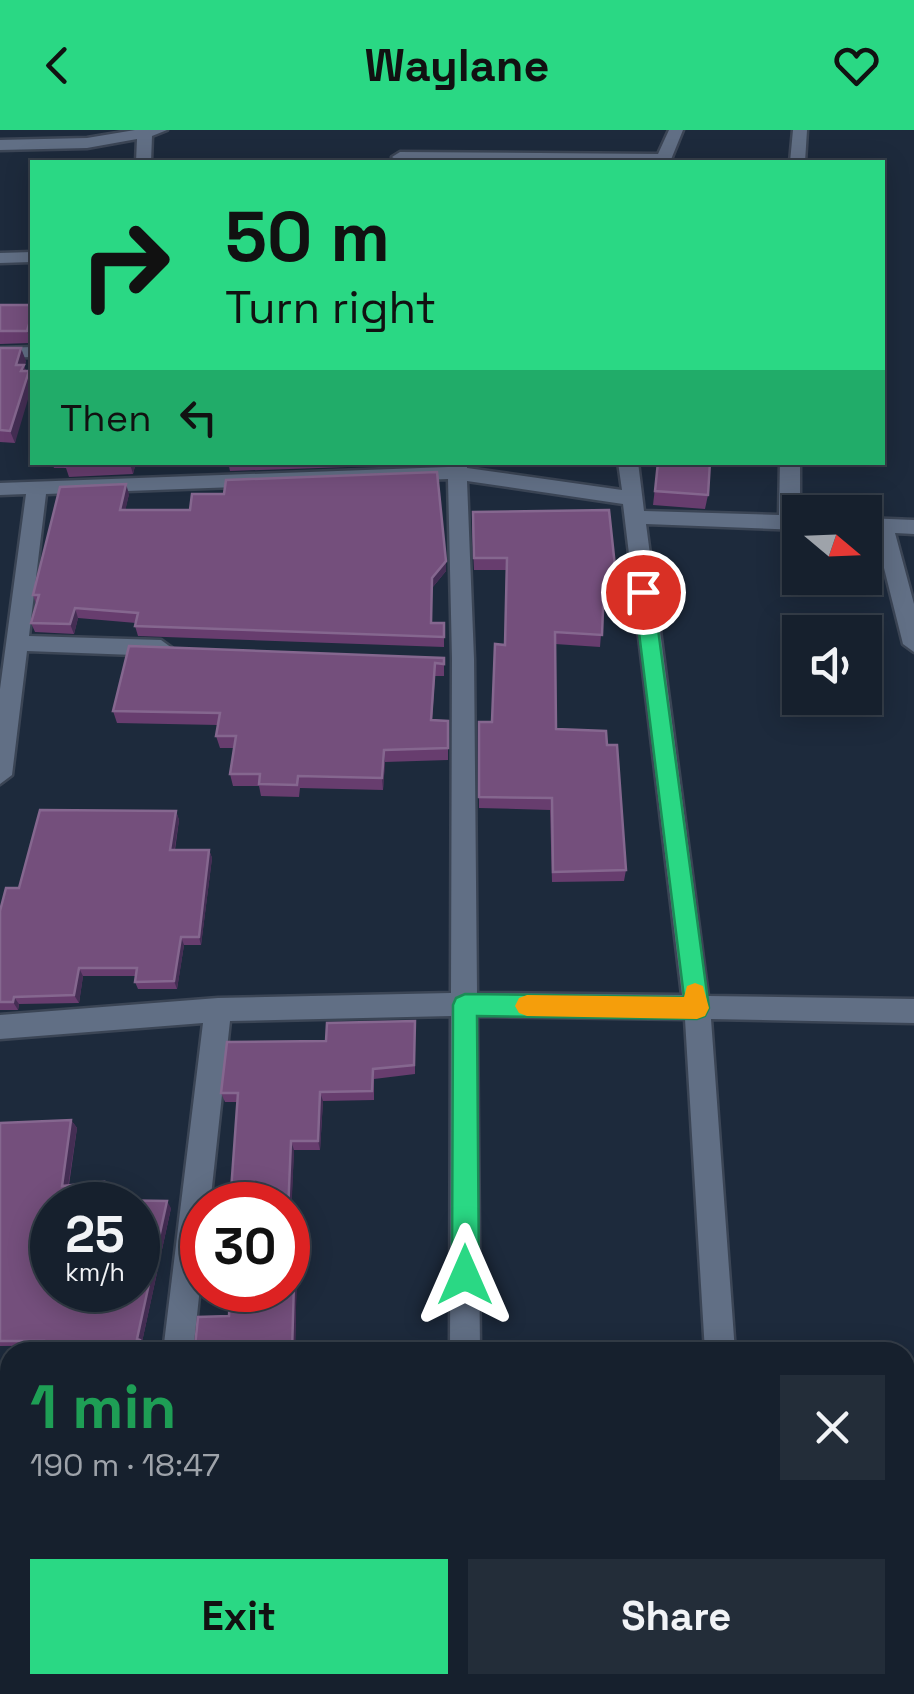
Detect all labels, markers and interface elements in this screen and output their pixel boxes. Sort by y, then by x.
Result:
text: Waylane [365,37,549,94]
icon: back [30,38,85,93]
icon: heart [829,38,884,93]
text: 50 m [225,192,390,281]
icon: right [60,200,190,330]
text: Turn right [225,279,436,336]
icon: left [171,390,226,445]
text: Then [60,394,151,442]
north arrow [782,495,882,595]
map controls [782,495,882,715]
pin [601,550,686,635]
icon: arrive [616,565,671,620]
button: sound [782,615,882,715]
speed limit sign: 30 [180,1182,310,1312]
text: 25 [65,1203,125,1267]
position arrow [413,1223,517,1327]
text: km/h [65,1256,125,1288]
text: 1 min [30,1369,177,1446]
button: close [780,1375,885,1480]
text: 190 m · 18:47 [30,1445,220,1485]
button: Exit [30,1559,448,1674]
button: Share [468,1559,885,1674]

